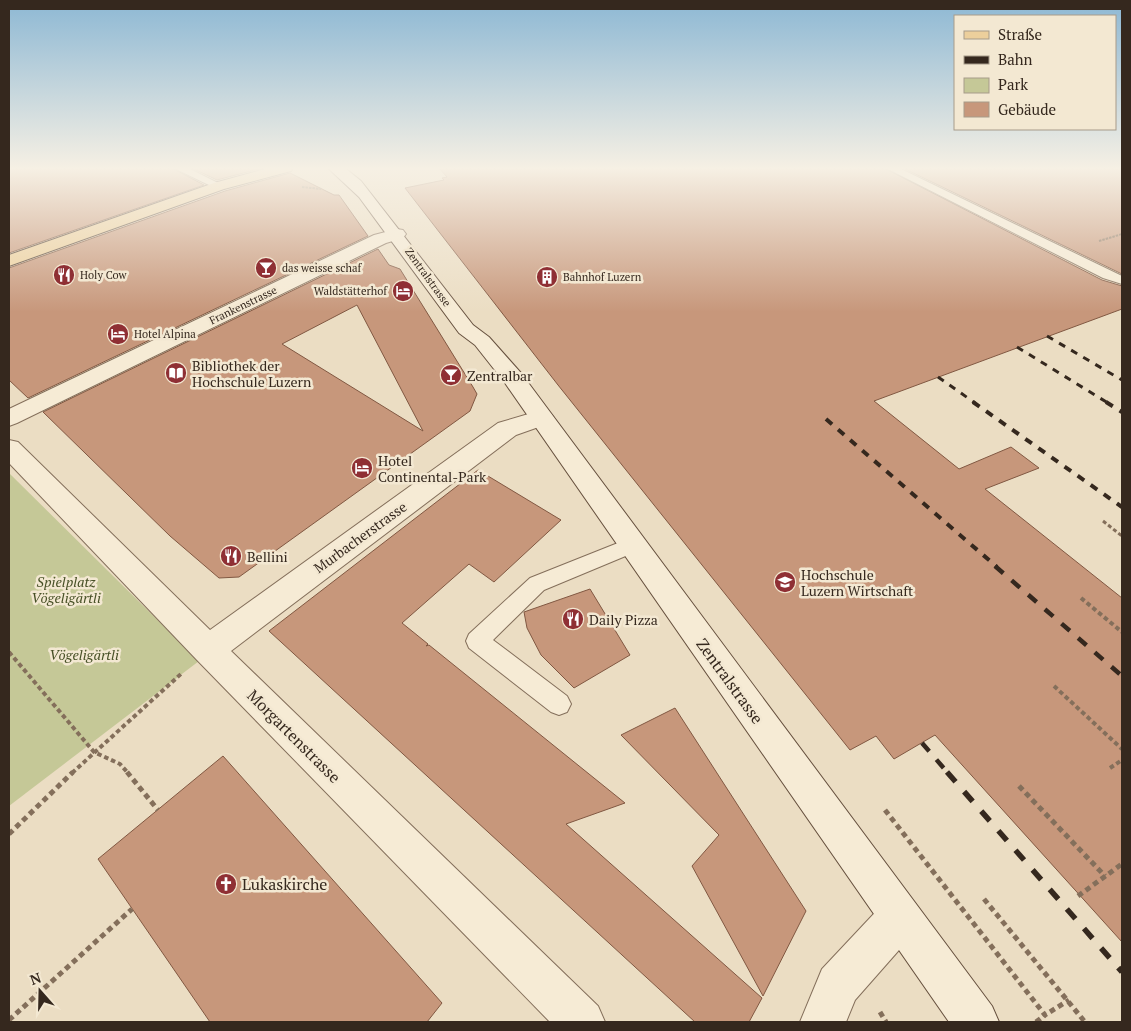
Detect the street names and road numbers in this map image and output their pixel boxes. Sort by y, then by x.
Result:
street label: Zentralstrasse [402,245,454,310]
street label: Frankenstrasse [207,282,280,327]
street label: Murbacherstrasse [310,497,410,577]
street label: Zentralstrasse [691,634,769,728]
street label: Morgartenstrasse [242,684,346,788]

